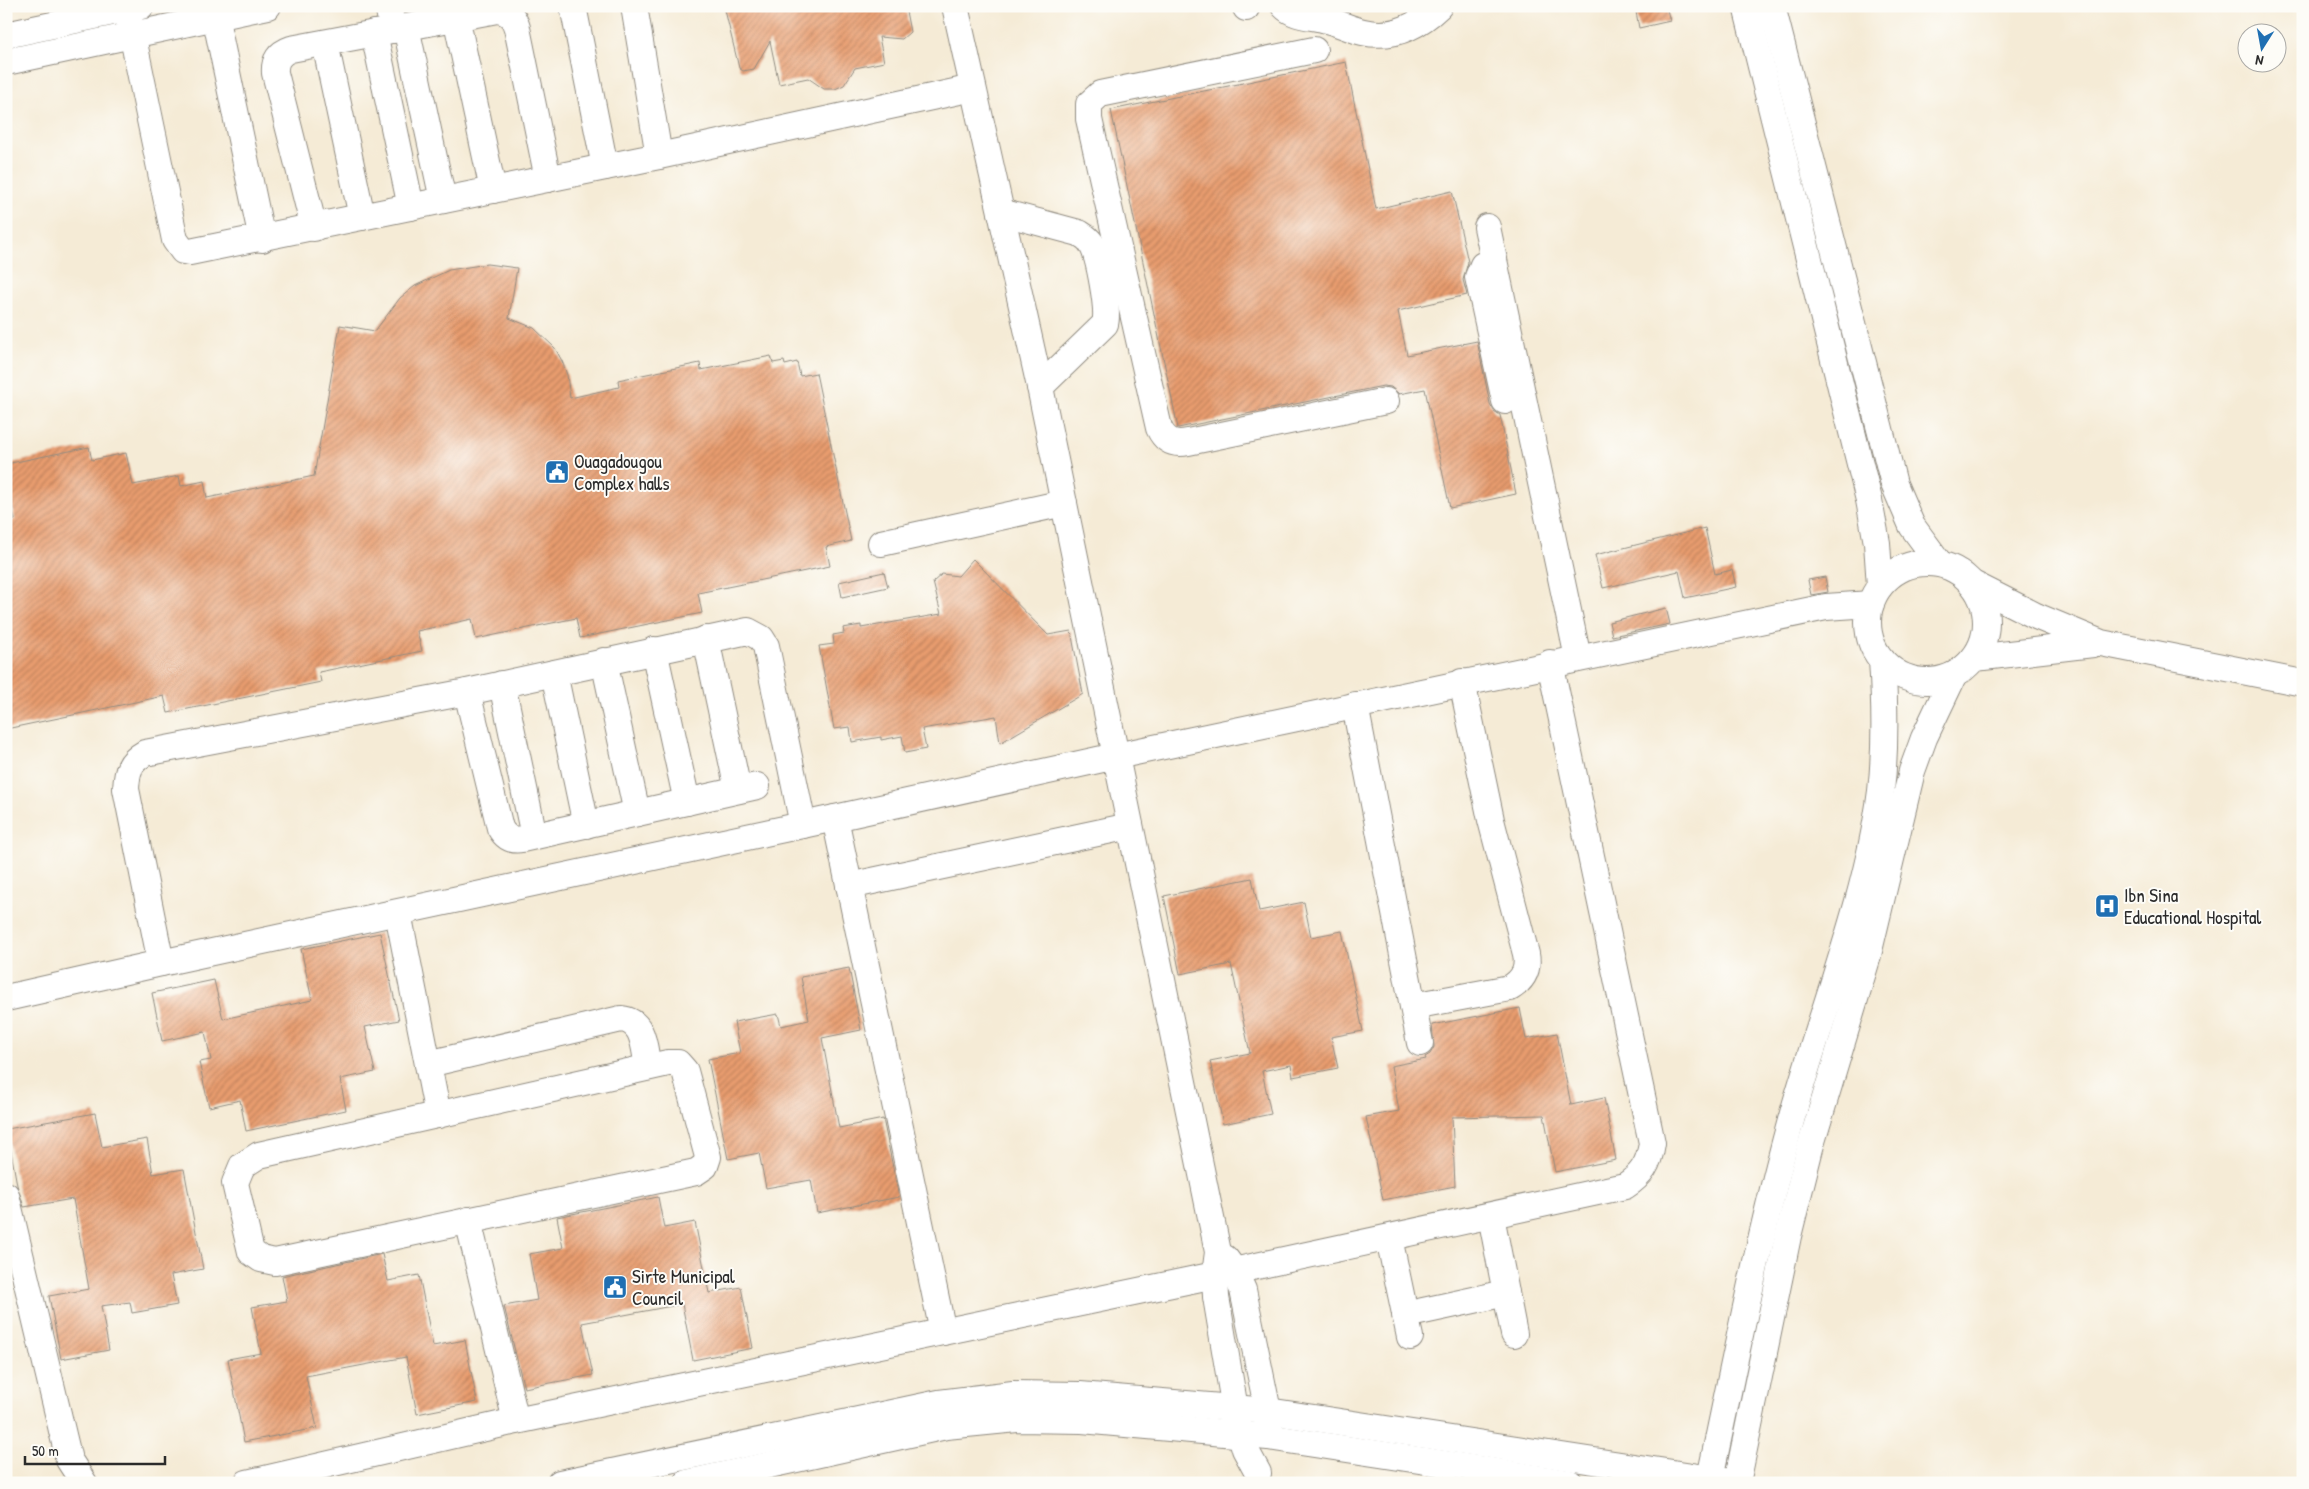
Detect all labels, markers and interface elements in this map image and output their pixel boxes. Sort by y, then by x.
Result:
north arrow [2236,22,2286,72]
text: N [2253,51,2265,71]
place label: Ouagadougou Complex halls [574,448,670,496]
public building icon: Ouagadougou Complex halls [544,459,570,485]
place label: Ibn Sina Educational Hospital [2124,882,2262,930]
hospital icon: Ibn Sina Educational Hospital [2094,893,2120,919]
place label: Sirte Municipal Council [632,1263,736,1311]
public building icon: Sirte Municipal Council [602,1274,628,1300]
scale bar [25,1434,165,1466]
text: 50 m [32,1440,59,1461]

